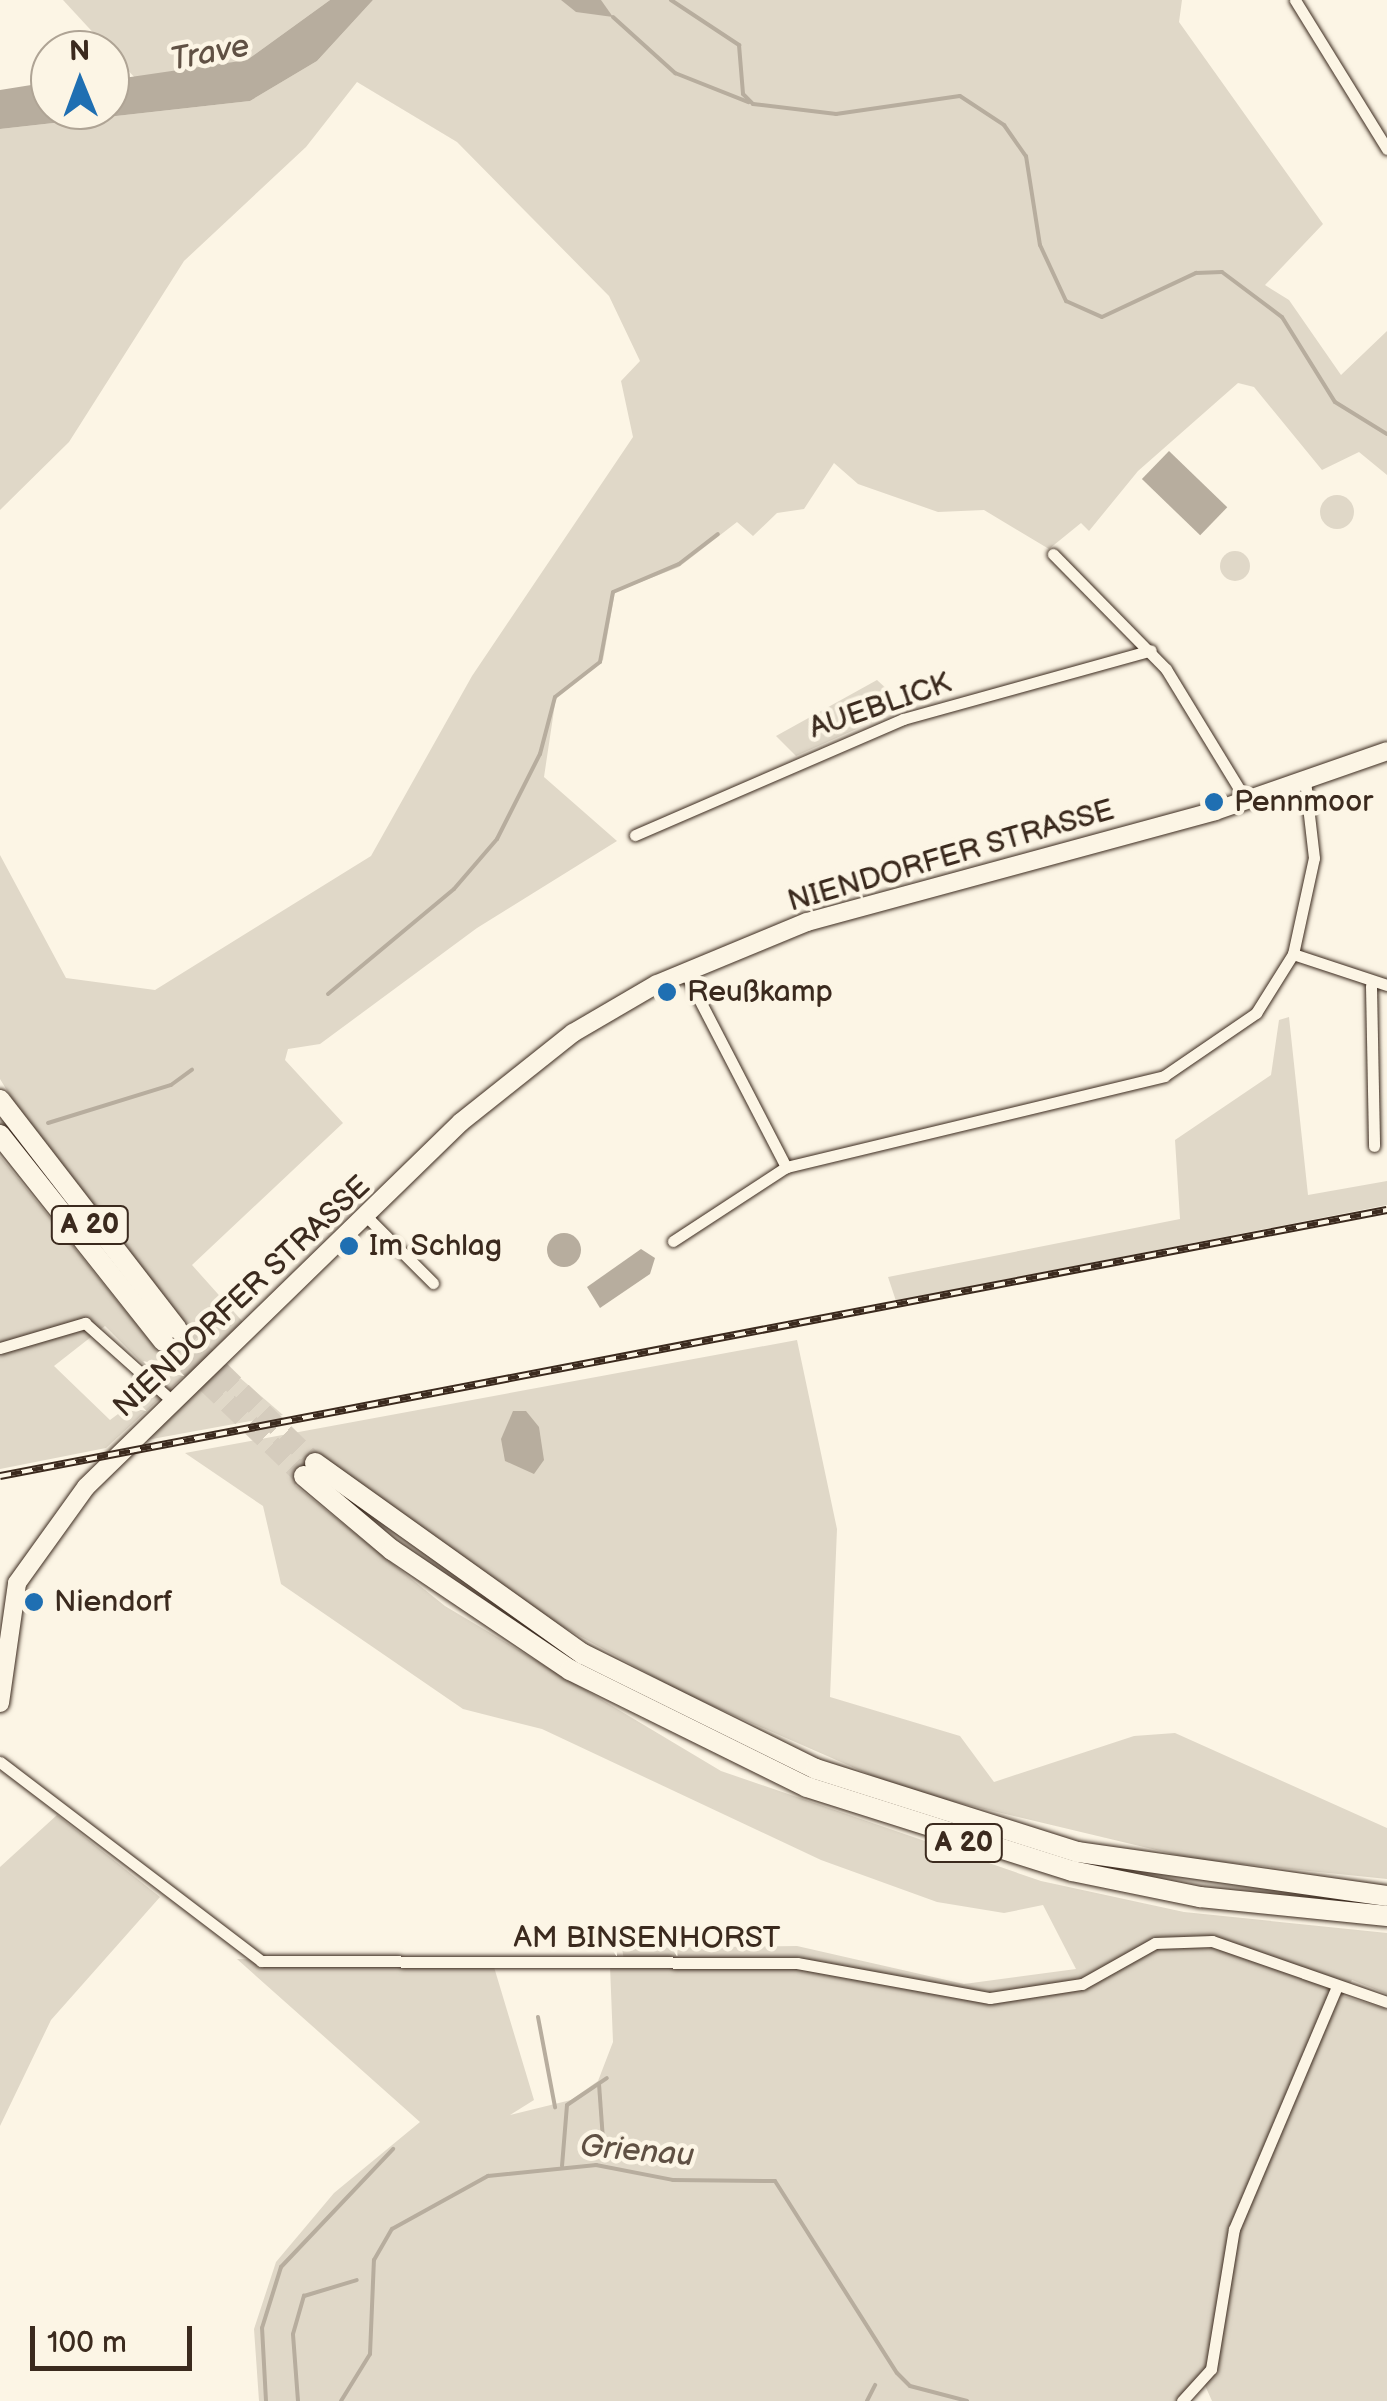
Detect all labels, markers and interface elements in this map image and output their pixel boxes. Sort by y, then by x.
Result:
water label: Trave [167,28,253,80]
north arrow [30,30,130,130]
text: N [69,35,90,68]
street label: AUEBLICK [805,665,955,747]
place label: Pennmoor [1234,784,1373,820]
marker: Pennmoor [1203,791,1225,813]
street label: NIENDORFER STRASSE [783,792,1119,920]
place label: Reußkamp [687,974,833,1010]
marker: Reußkamp [656,981,678,1003]
street label: NIENDORFER STRASSE [106,1168,378,1426]
road number: A 20 [50,1202,130,1248]
place label: Im Schlag [369,1228,503,1264]
marker: Im Schlag [338,1235,360,1257]
place label: Niendorf [54,1584,173,1620]
marker: Niendorf [23,1591,45,1613]
road number: A 20 [924,1820,1004,1866]
street label: AM BINSENHORST [514,1920,780,1956]
water label: Grienau [578,2128,696,2176]
scale bar [35,2306,198,2368]
text: 100 m [47,2325,127,2361]

